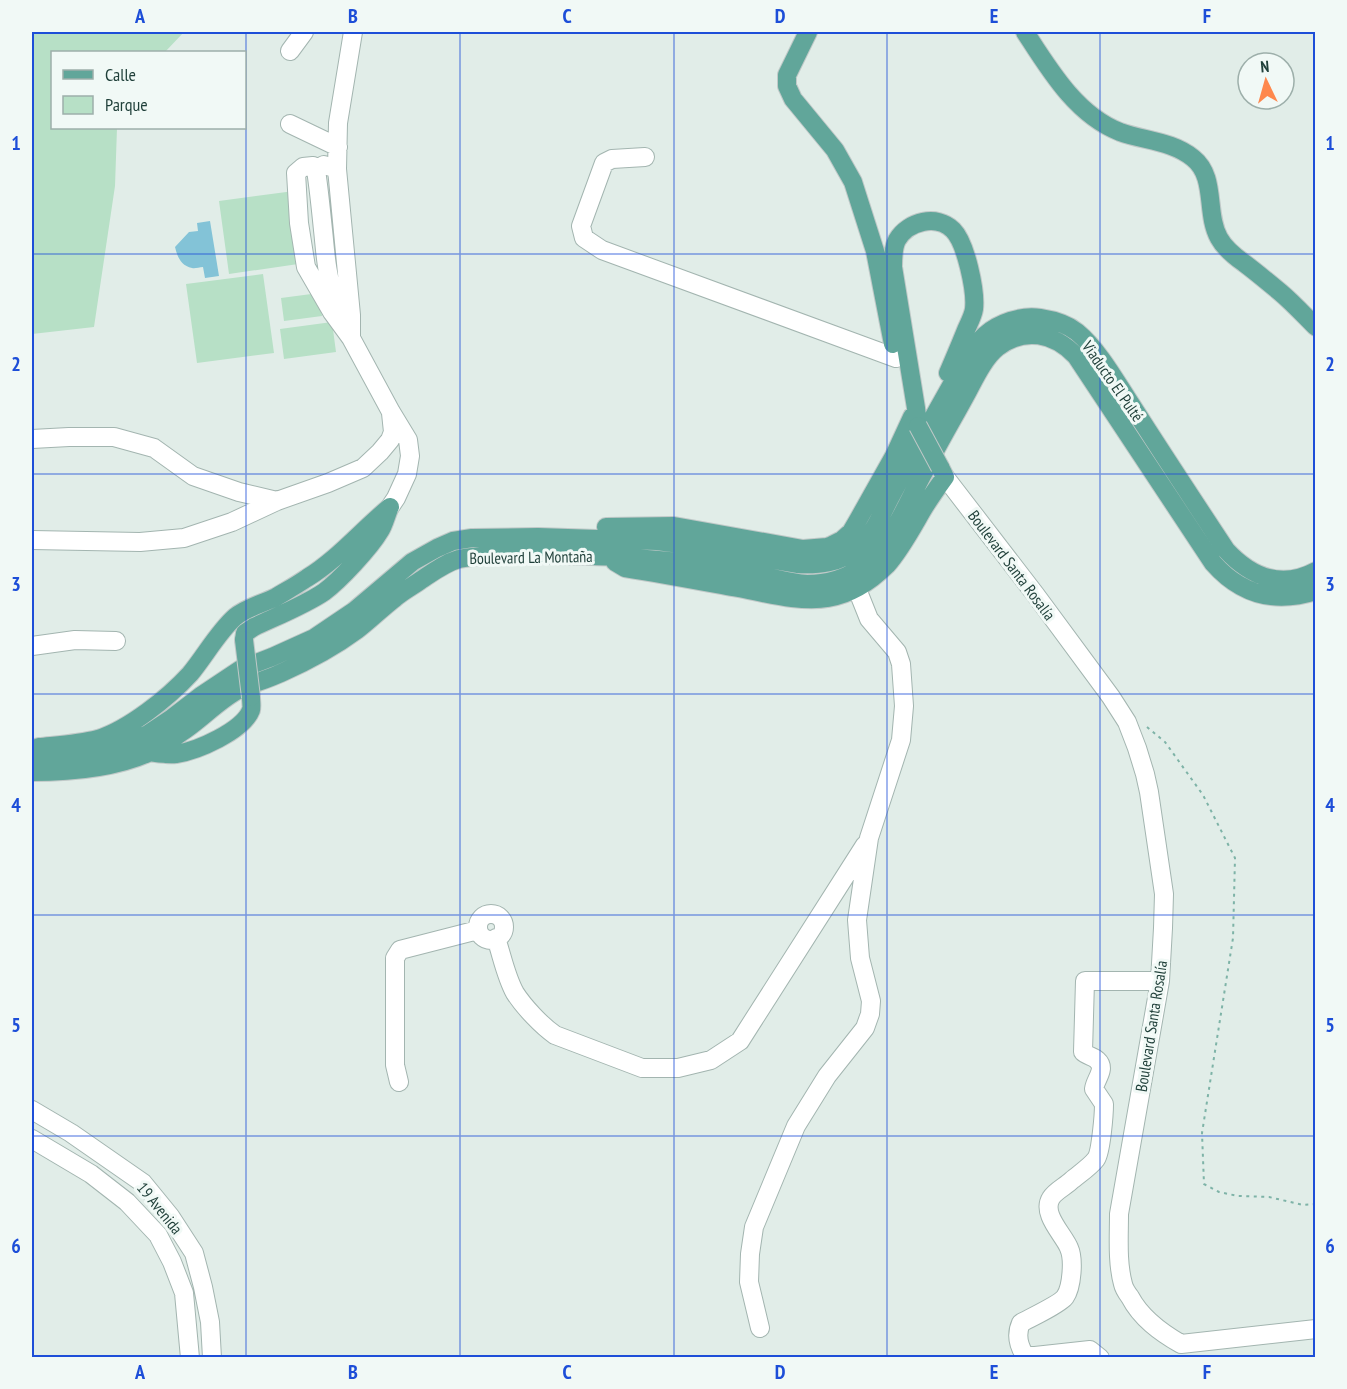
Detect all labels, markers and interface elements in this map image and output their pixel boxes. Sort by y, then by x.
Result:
text: A [134,3,146,29]
text: B [348,3,358,29]
text: C [562,3,572,29]
text: D [775,3,786,29]
text: E [990,3,998,29]
text: F [1203,3,1211,29]
legend [51,51,246,129]
north arrow [1236,51,1296,111]
text: N [1260,56,1270,76]
text: Calle [105,63,136,86]
text: Parque [105,93,148,116]
text: 1 [11,130,21,156]
text: 1 [1325,130,1335,156]
street label: Viaducto El Pulté [1077,336,1148,425]
text: 2 [11,351,21,377]
text: 2 [1325,351,1335,377]
street label: Boulevard Santa Rosalía [964,506,1060,624]
street label: Boulevard La Montaña [469,546,593,568]
text: 3 [11,571,21,597]
text: 3 [1325,571,1335,597]
text: 4 [11,792,21,818]
text: 4 [1325,792,1335,818]
street label: Boulevard Santa Rosalía [1131,959,1171,1093]
text: 5 [11,1012,21,1038]
text: 5 [1325,1012,1335,1038]
street label: 19 Avenida [133,1178,187,1238]
text: 6 [11,1233,21,1259]
text: 6 [1325,1233,1335,1259]
text: A [134,1359,146,1385]
text: B [348,1359,358,1385]
text: C [562,1359,572,1385]
text: D [775,1359,786,1385]
text: E [990,1359,998,1385]
text: F [1203,1359,1211,1385]

